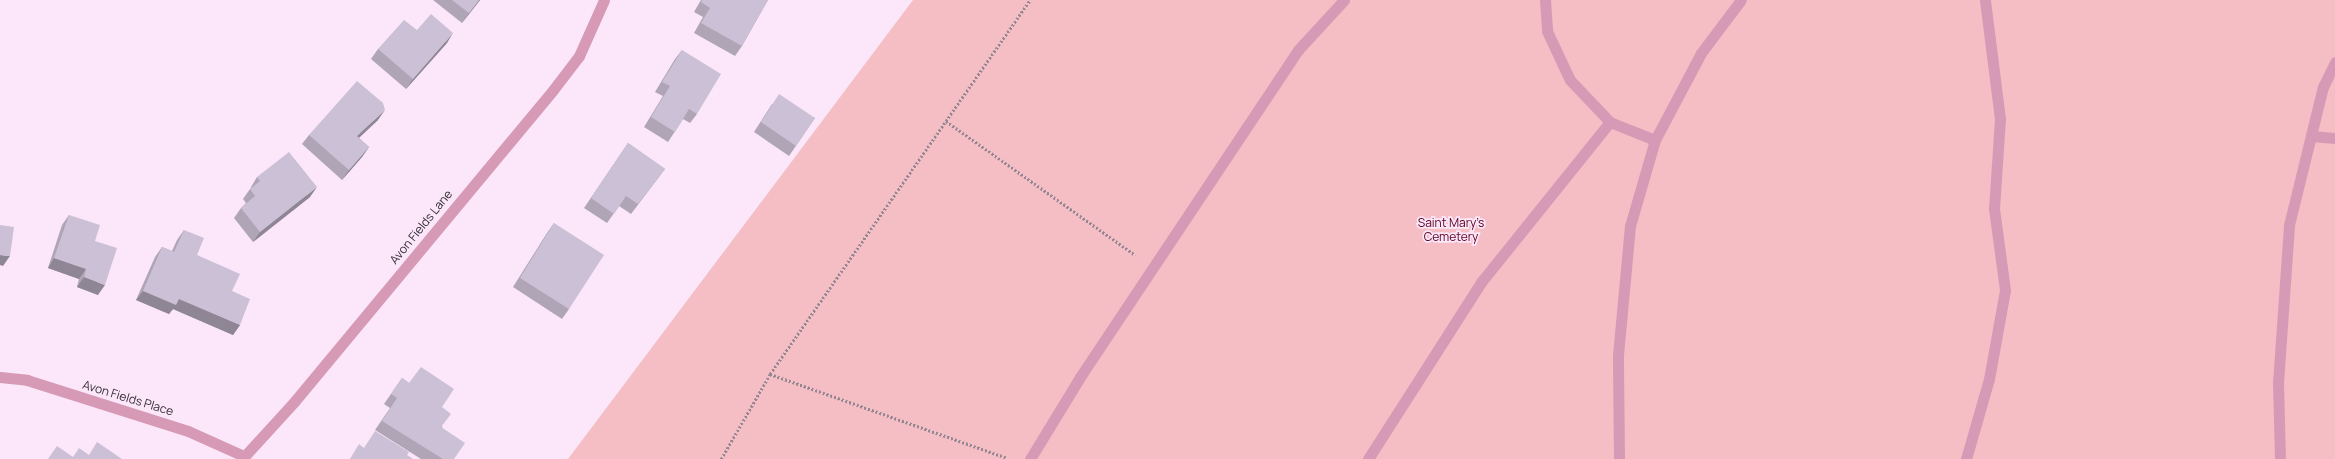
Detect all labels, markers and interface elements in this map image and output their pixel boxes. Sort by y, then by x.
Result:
street label: Avon Fields Lane [387,187,455,267]
park label: Saint Mary’s Cemetery [1418,216,1484,244]
street label: Avon Fields Place [81,377,175,419]

